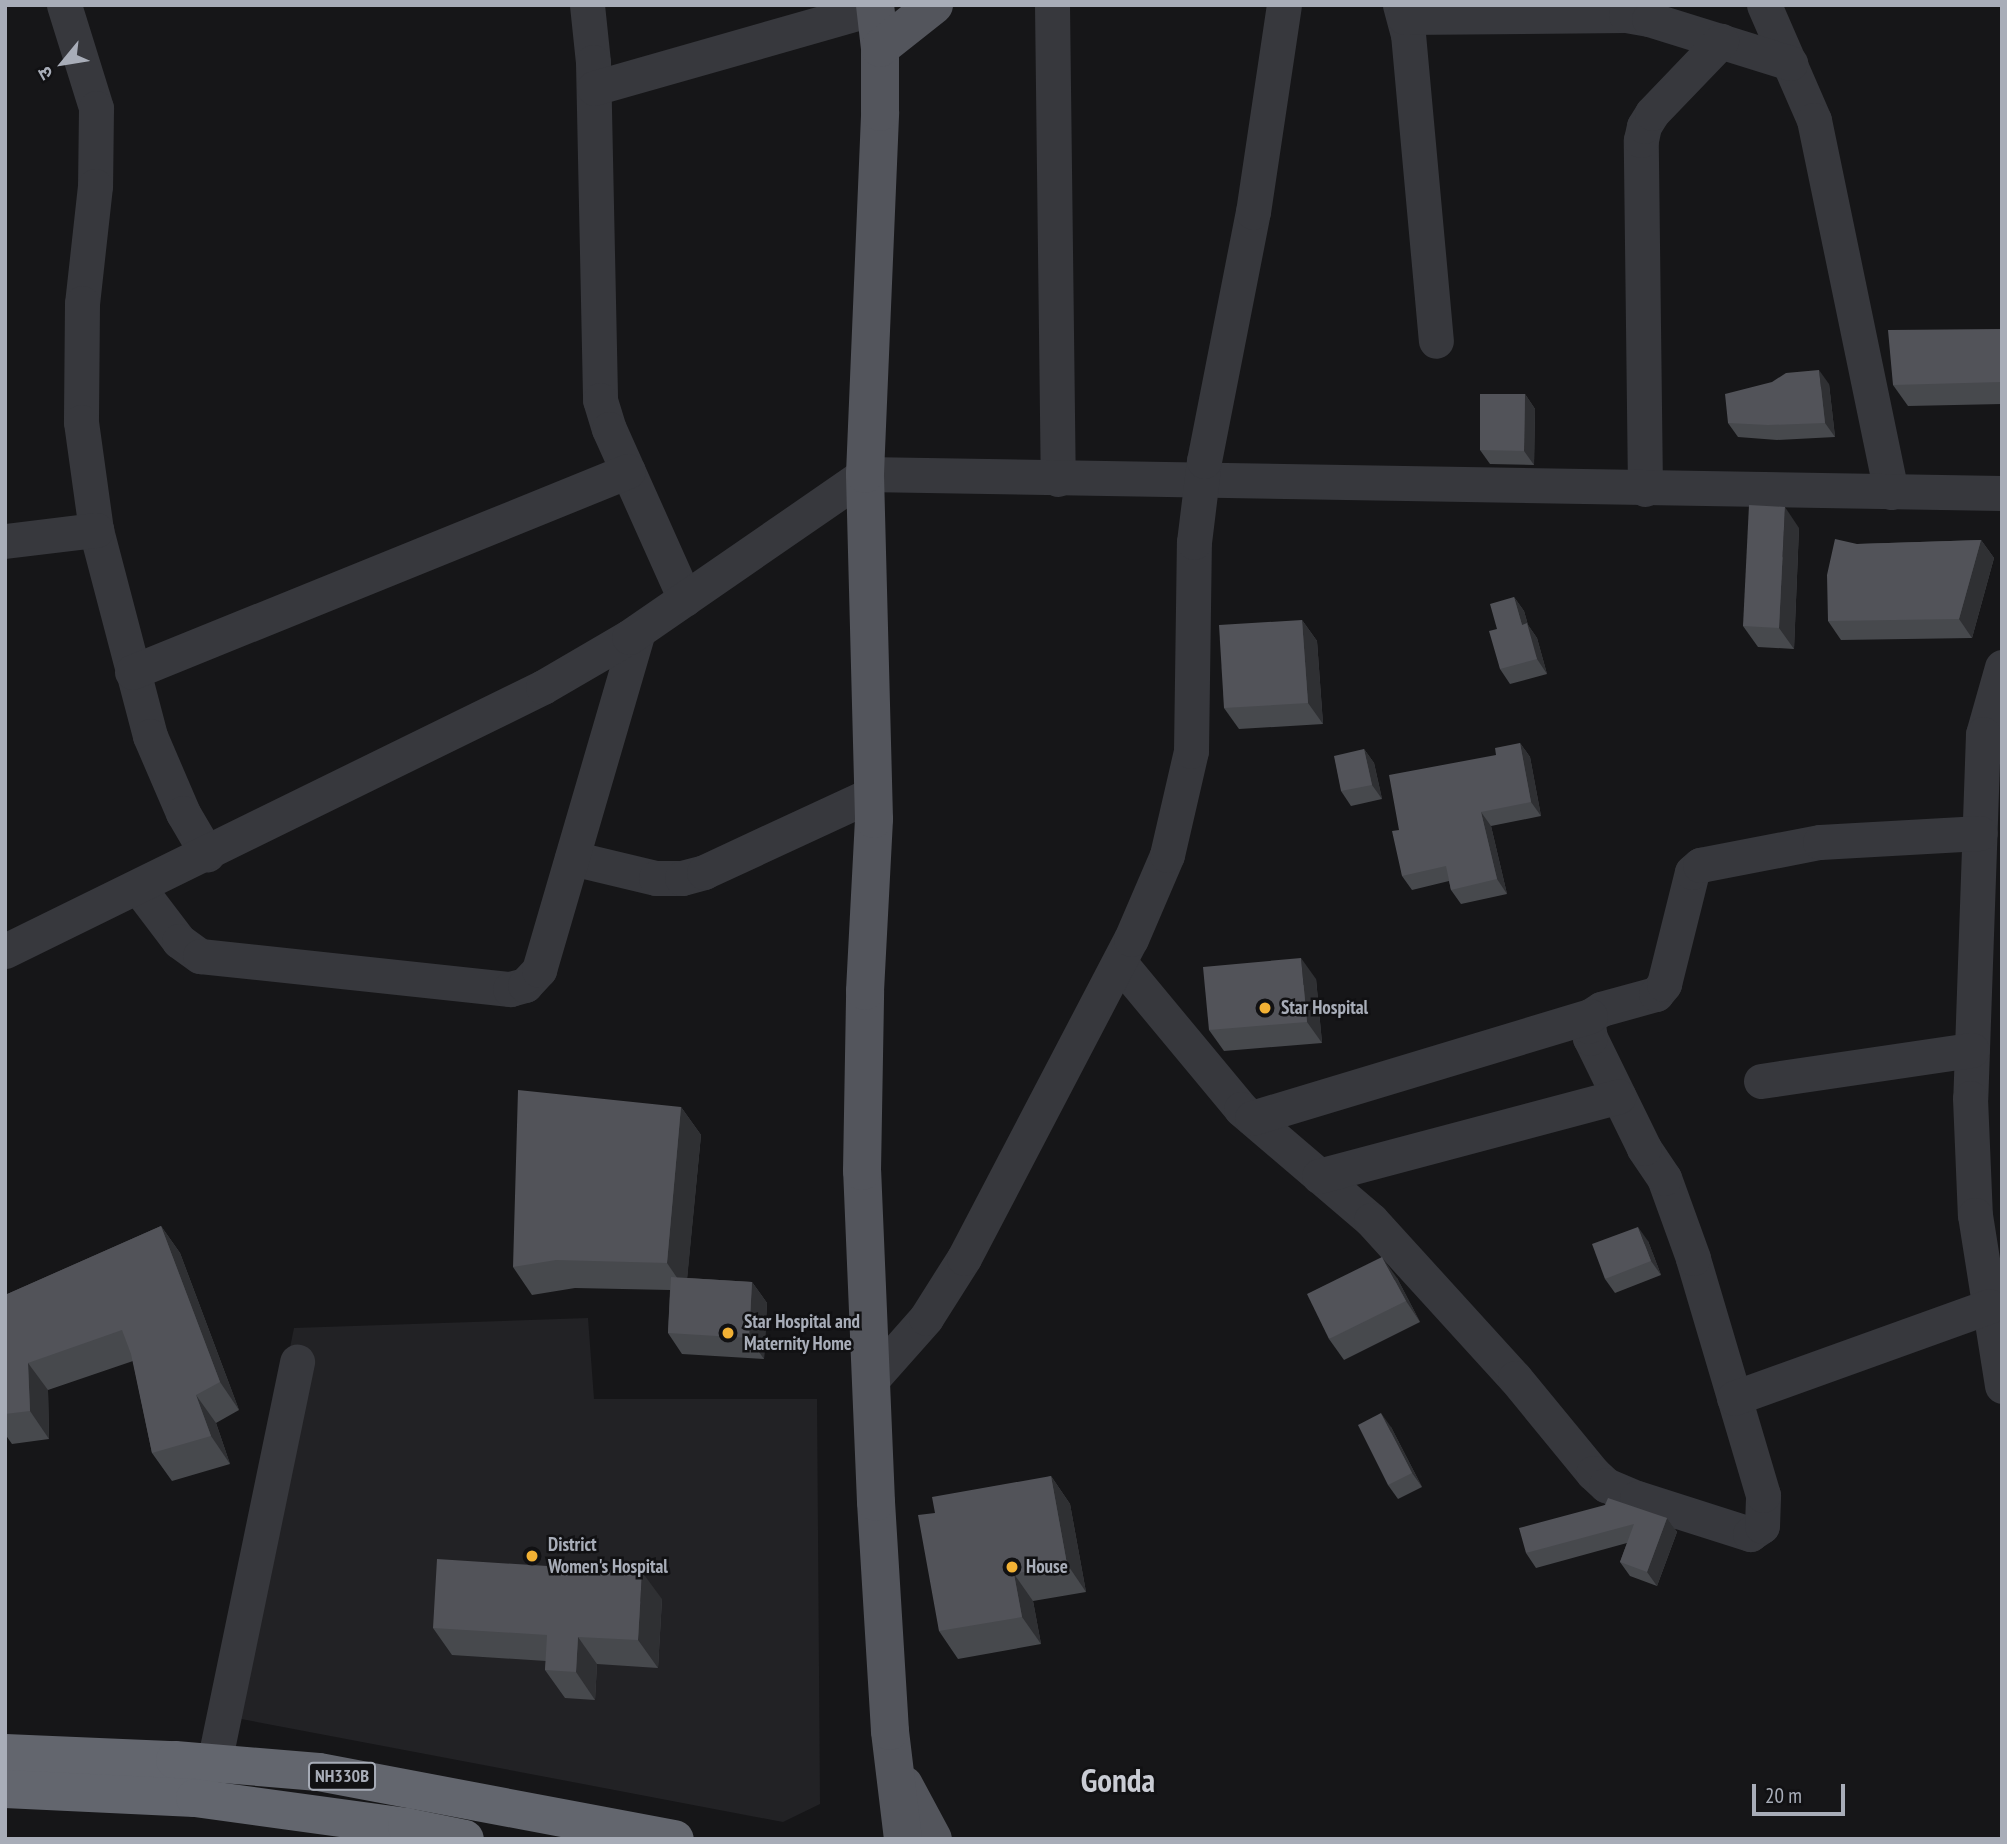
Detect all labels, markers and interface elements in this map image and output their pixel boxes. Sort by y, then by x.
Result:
north arrow [28,28,98,98]
text: उ [32,63,58,84]
place label: Star Hospital [1281,997,1368,1019]
marker: Star Hospital [1255,998,1275,1018]
place label: Star Hospital and Maternity Home [744,1311,860,1355]
marker: Star Hospital and Maternity Home [718,1323,738,1343]
place label: District Women's Hospital [548,1534,668,1578]
marker: District Women's Hospital [522,1546,542,1566]
place label: House [1026,1556,1068,1578]
marker: House [1004,1559,1020,1575]
district label: Gonda [1081,1760,1155,1800]
road number: NH330B [307,1762,377,1791]
scale bar [1755,1770,1848,1814]
text: 20 m [1765,1782,1802,1809]

